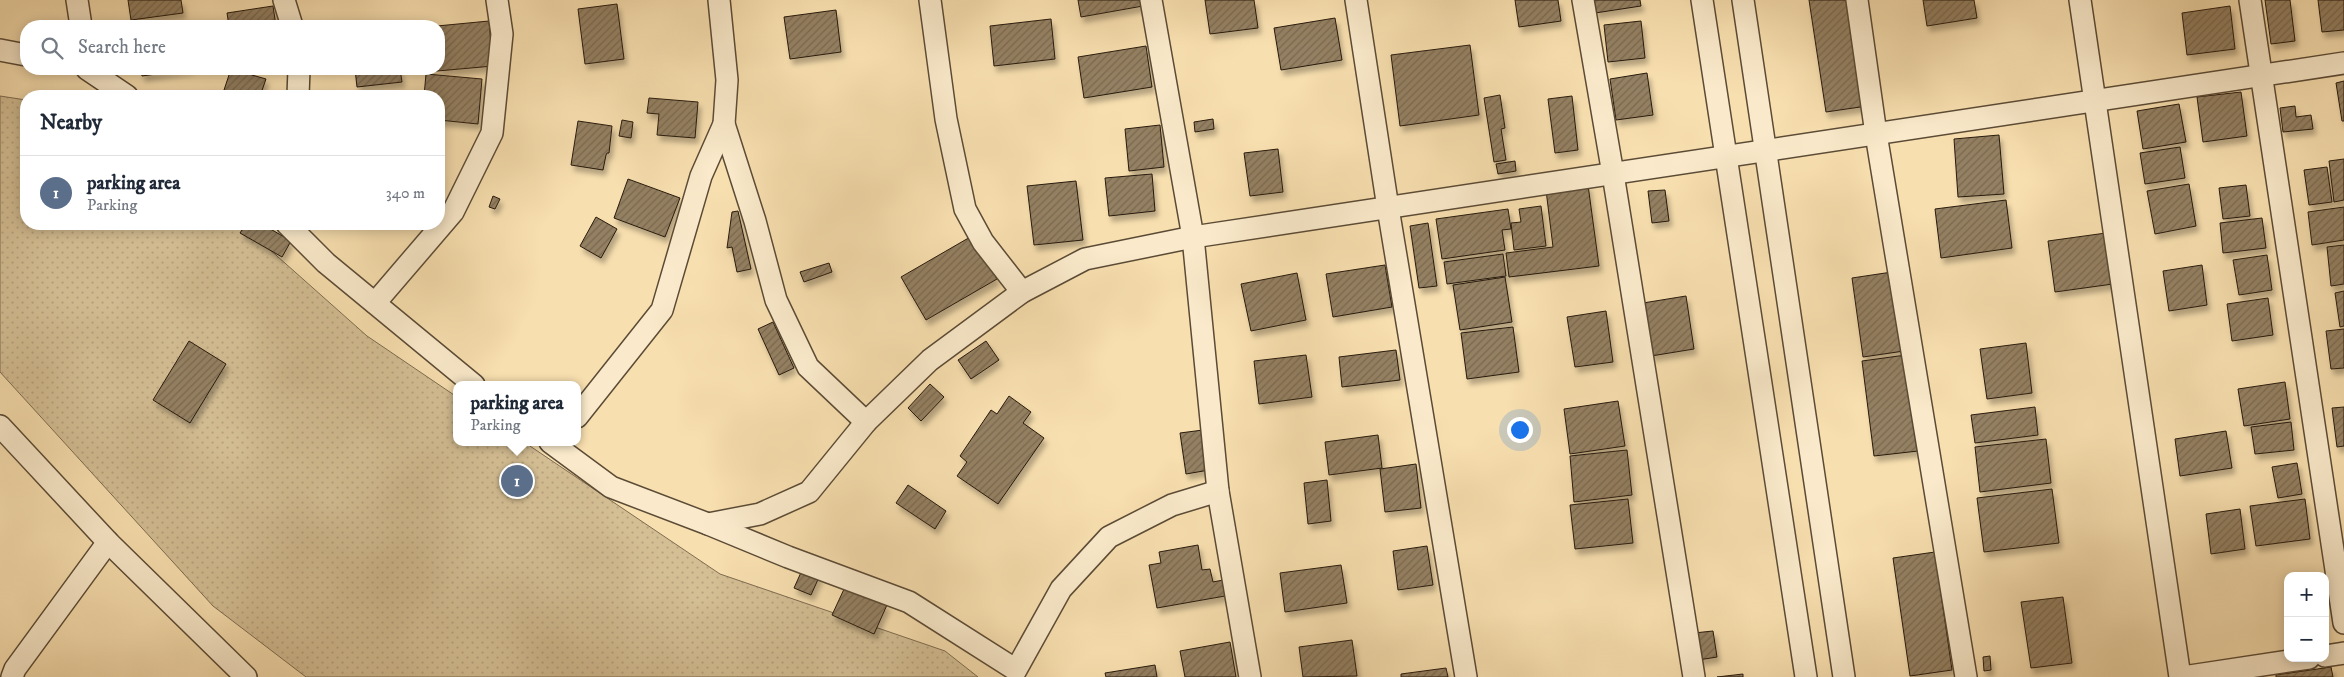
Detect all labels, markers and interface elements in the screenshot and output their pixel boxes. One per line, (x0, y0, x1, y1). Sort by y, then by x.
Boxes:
search box (20, 20, 445, 75)
icon: search (38, 34, 66, 62)
text: Search here (78, 36, 166, 59)
text: Nearby (40, 110, 102, 136)
text: parking area (87, 172, 180, 195)
text: 1 (53, 183, 59, 203)
text: 340 m (386, 183, 425, 203)
text: Parking (87, 195, 137, 215)
popup (453, 381, 581, 446)
text: parking area (470, 392, 564, 415)
text: Parking (470, 415, 521, 435)
your location (1507, 417, 1533, 443)
pin: 1 (501, 462, 533, 500)
map controls (2284, 572, 2329, 662)
button: + (2284, 572, 2329, 617)
button: − (2284, 617, 2329, 662)

